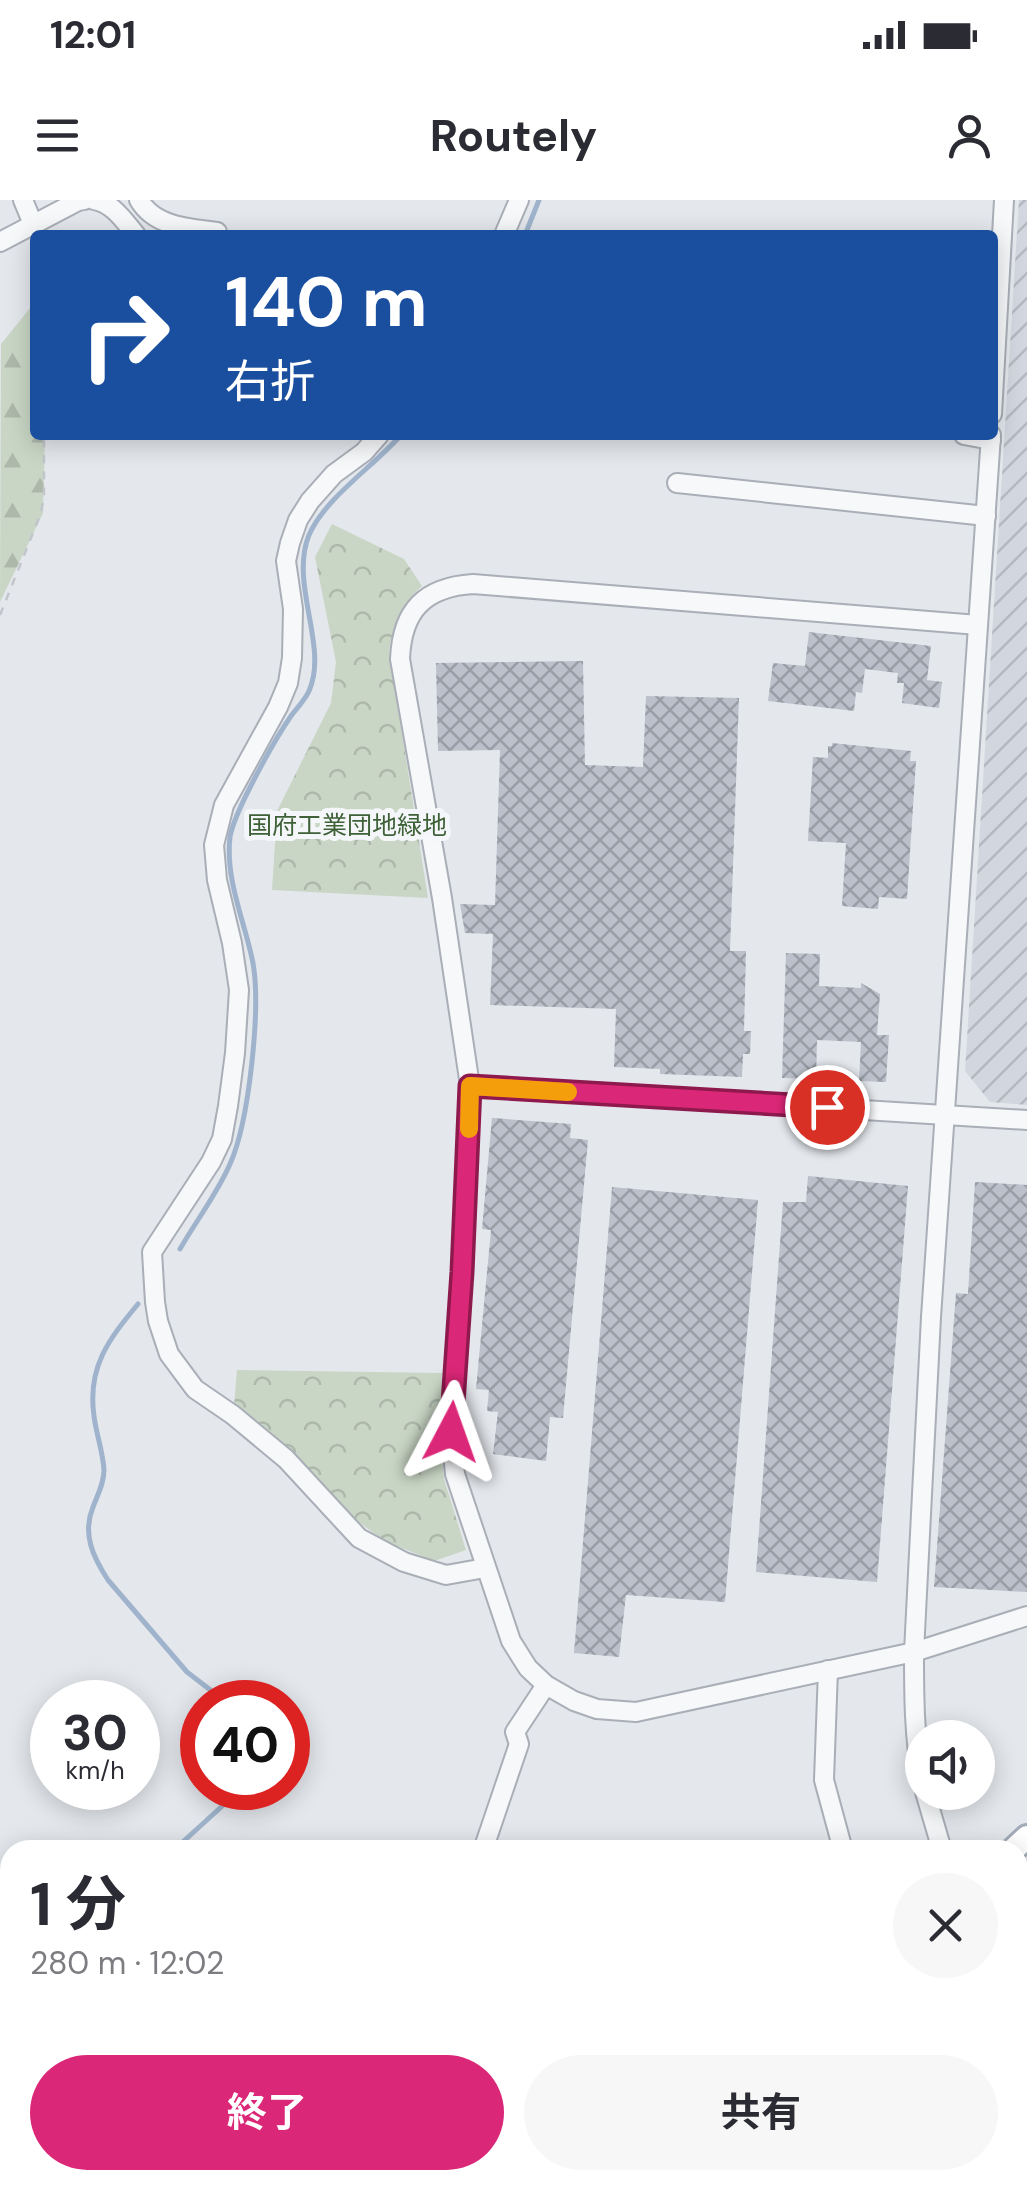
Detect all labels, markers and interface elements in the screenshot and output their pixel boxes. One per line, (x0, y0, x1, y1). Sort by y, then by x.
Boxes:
text: 12:01 (50, 10, 136, 60)
text: Routely (430, 106, 597, 165)
icon: menu (30, 108, 85, 163)
icon: person (942, 108, 997, 163)
text: 140 m (225, 257, 428, 348)
icon: right (60, 270, 190, 400)
text: 右折 (225, 352, 315, 411)
park label: 国府工業団地緑地 (247, 809, 447, 842)
pin (785, 1065, 870, 1150)
icon: arrive (800, 1080, 855, 1135)
position arrow (399, 1380, 503, 1484)
speed limit sign: 40 (180, 1680, 310, 1810)
text: 30 (62, 1700, 128, 1766)
map controls (905, 1720, 995, 1810)
button: sound (905, 1720, 995, 1810)
text: km/h (65, 1754, 125, 1787)
text: 1 分 (30, 1865, 126, 1944)
button: close (893, 1873, 998, 1978)
text: 280 m · 12:02 (30, 1942, 225, 1984)
button: 終了 (30, 2055, 504, 2170)
button: 共有 (524, 2055, 998, 2170)

